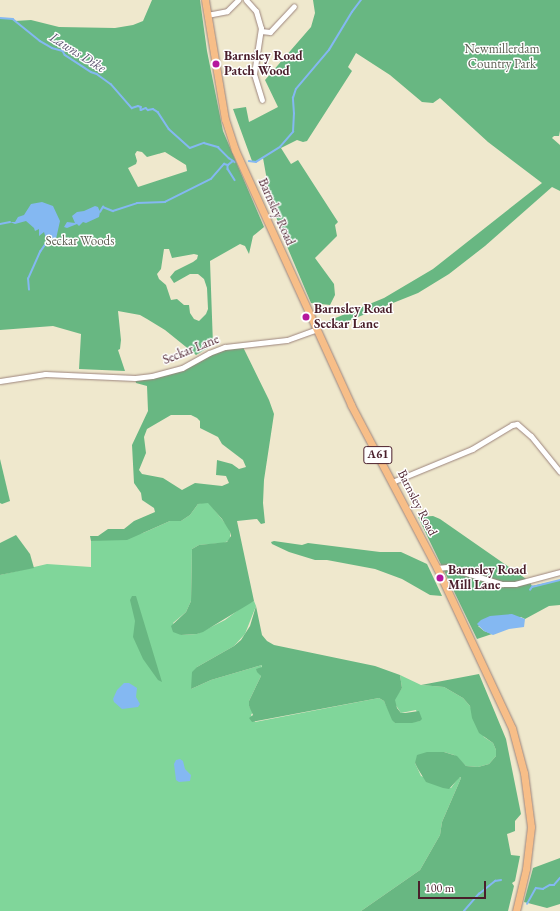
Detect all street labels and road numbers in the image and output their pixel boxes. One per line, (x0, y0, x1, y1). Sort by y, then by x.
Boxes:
street label: Barnsley Road (254, 176, 298, 248)
street label: Seckar Lane (161, 332, 221, 368)
road number: A61 (363, 445, 393, 465)
street label: Barnsley Road (394, 467, 440, 539)

